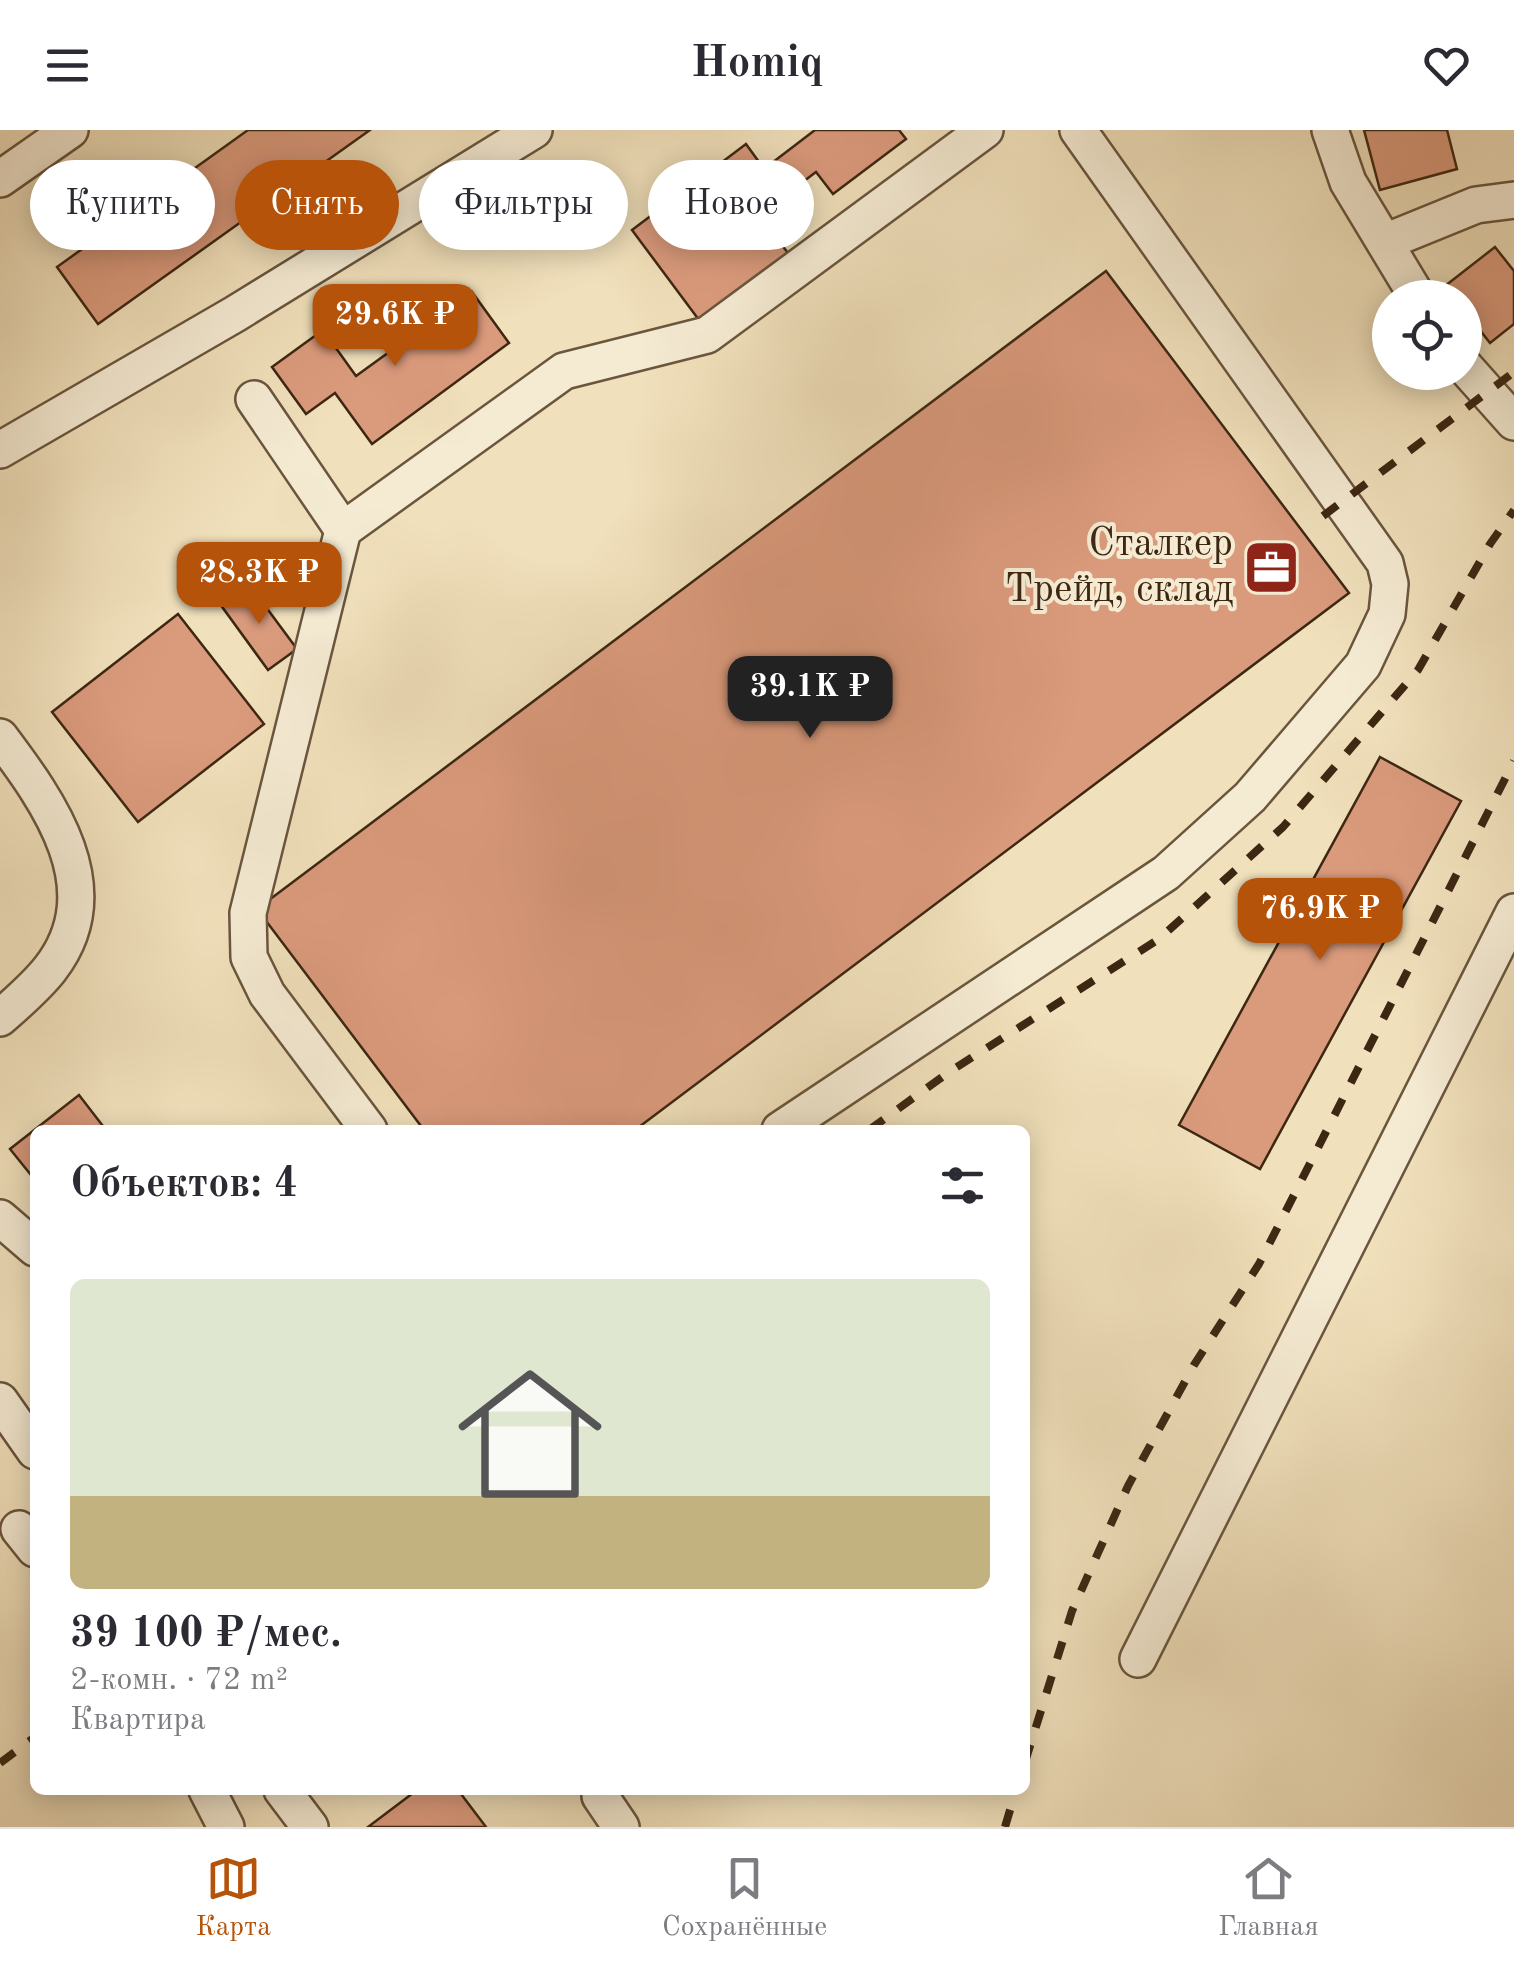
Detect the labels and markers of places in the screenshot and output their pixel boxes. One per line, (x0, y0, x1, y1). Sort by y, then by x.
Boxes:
pin: 29.6K ₽ (303, 284, 487, 369)
place label: Сталкер Трейд, склад (1005, 525, 1233, 611)
office icon: Сталкер Трейд, склад (1242, 538, 1302, 598)
pin: 28.3K ₽ (167, 542, 351, 627)
pin: 39.1K ₽ (718, 656, 902, 741)
pin: 76.9K ₽ (1228, 878, 1412, 963)

